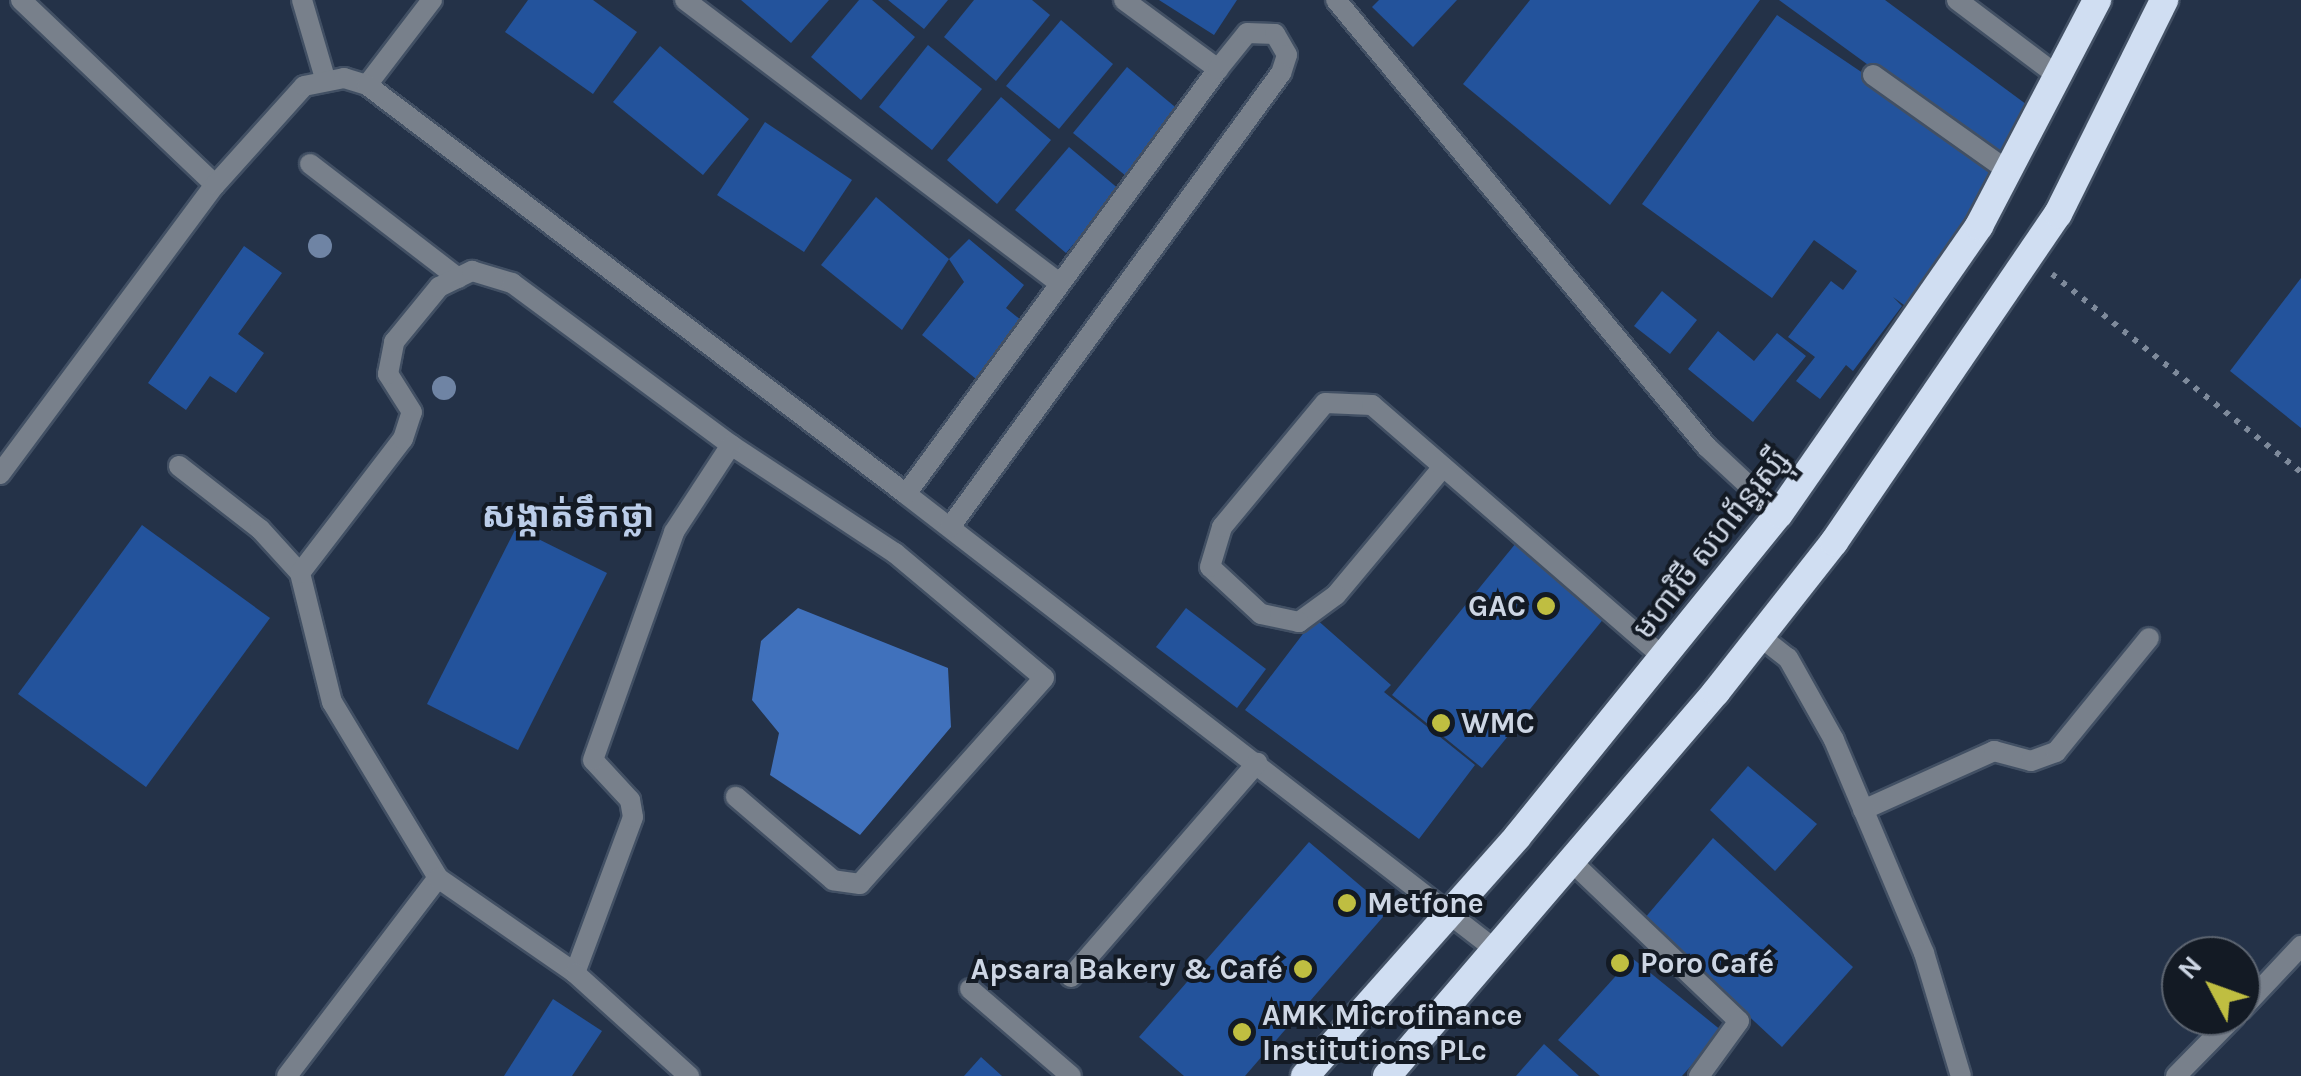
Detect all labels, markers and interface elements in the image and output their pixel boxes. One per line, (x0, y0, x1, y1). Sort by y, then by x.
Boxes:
street label: មហាវិថី សហព័ន្ធរុស្ស៊ី (1626, 442, 1796, 646)
district label: សង្កាត់ទឹកថ្លា (482, 495, 654, 537)
place label: GAC (1468, 588, 1526, 624)
marker: GAC (1535, 595, 1557, 617)
place label: WMC (1461, 705, 1535, 741)
marker: WMC (1430, 712, 1452, 734)
place label: Metfone (1367, 885, 1484, 921)
marker: Metfone (1336, 892, 1358, 914)
north arrow (2161, 936, 2261, 1036)
place label: Poro Café (1640, 945, 1774, 981)
text: N (2170, 949, 2209, 986)
place label: Apsara Bakery & Café (971, 951, 1283, 987)
marker: Poro Café (1609, 952, 1631, 974)
marker: Apsara Bakery & Café (1292, 958, 1314, 980)
place label: AMK Microfinance Institutions PLc (1262, 997, 1523, 1068)
marker: AMK Microfinance Institutions PLc (1231, 1021, 1253, 1043)

